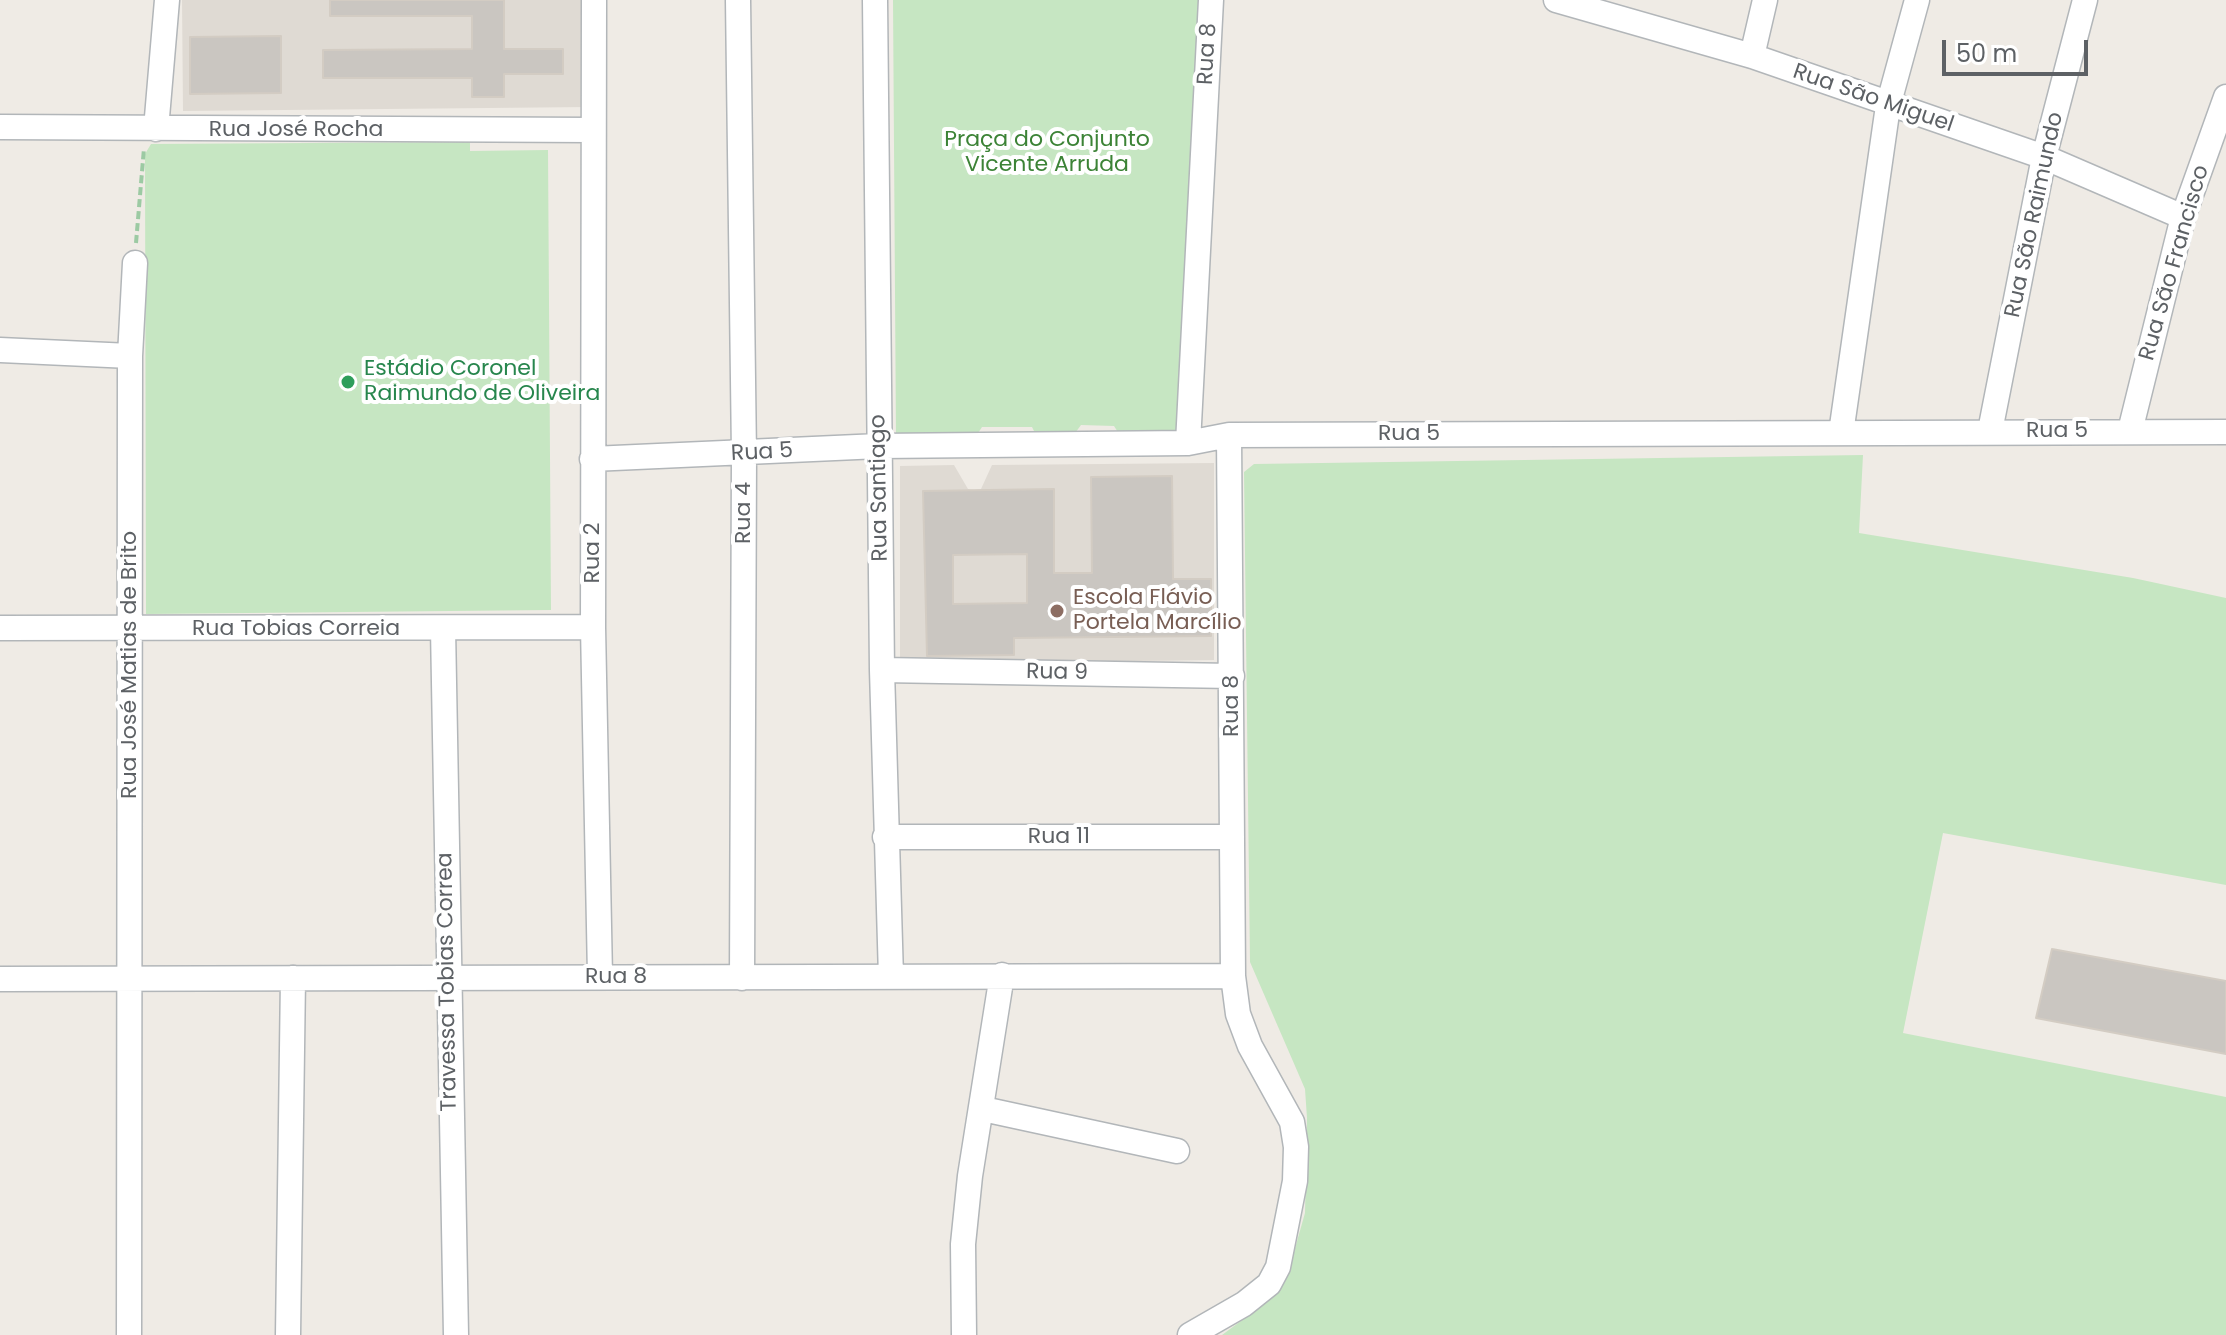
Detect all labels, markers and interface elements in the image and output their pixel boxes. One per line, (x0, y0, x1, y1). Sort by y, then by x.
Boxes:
street label: Rua 8 (1193, 22, 1223, 86)
scale bar (1946, 24, 2092, 74)
text: 50 m (1956, 37, 2017, 70)
street label: Rua São Miguel (1789, 59, 1957, 139)
street label: Rua São Raimundo (2000, 110, 2070, 320)
street label: Rua José Rocha (209, 117, 383, 143)
park label: Praça do Conjunto Vicente Arruda (944, 127, 1150, 178)
street label: Rua São Francisco (2134, 162, 2216, 364)
place label: Estádio Coronel Raimundo de Oliveira (364, 356, 600, 408)
marker: Estádio Coronel Raimundo de Oliveira (339, 373, 357, 391)
street label: Rua Santiago (866, 414, 894, 562)
street label: Rua 5 (2026, 418, 2088, 444)
street label: Rua 5 (1378, 421, 1440, 447)
street label: Rua 5 (730, 438, 794, 468)
street label: Rua 4 (731, 482, 757, 544)
street label: Rua 2 (580, 523, 606, 583)
street label: Rua José Matias de Brito (117, 531, 143, 799)
place label: Escola Flávio Portela Marcílio (1073, 585, 1242, 636)
marker: Escola Flávio Portela Marcílio (1048, 602, 1066, 620)
street label: Rua Tobias Correia (192, 616, 400, 642)
street label: Rua 9 (1026, 659, 1088, 687)
street label: Rua 8 (1219, 675, 1245, 737)
street label: Rua 11 (1028, 824, 1090, 850)
street label: Travessa Tobias Correa (433, 852, 463, 1112)
street label: Rua 8 (585, 964, 647, 990)

